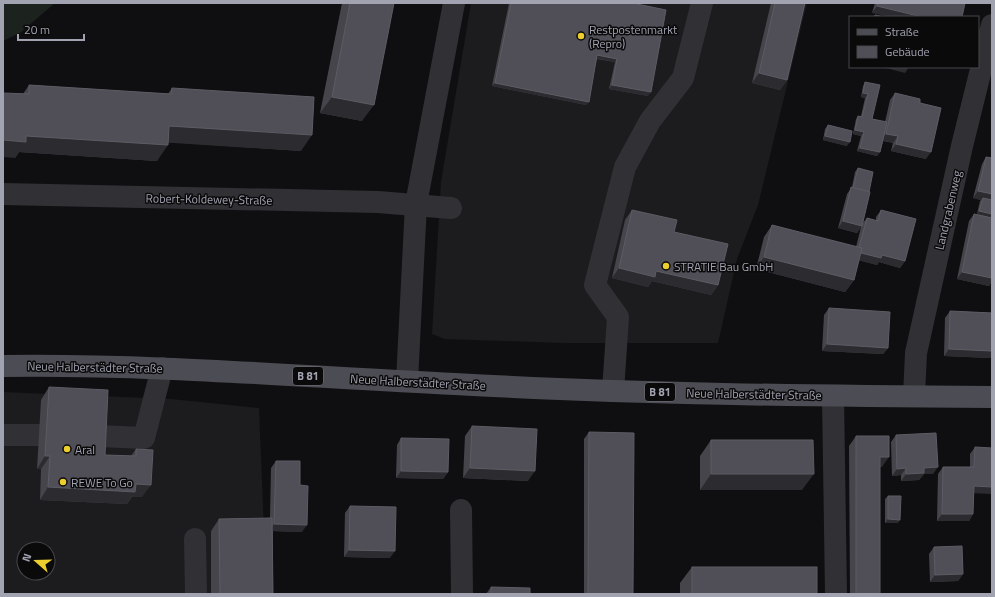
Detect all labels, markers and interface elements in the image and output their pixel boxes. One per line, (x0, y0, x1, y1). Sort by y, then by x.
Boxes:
scale bar (18, 16, 84, 42)
legend (849, 16, 979, 68)
text: 20 m (24, 20, 50, 39)
place label: Restpostenmarkt (Repro) (589, 20, 678, 53)
text: Straße (885, 22, 919, 41)
marker: Restpostenmarkt (Repro) (576, 31, 586, 41)
text: Gebäude (885, 42, 930, 61)
street label: Landgrabenweg (930, 168, 966, 252)
street label: Robert-Koldewey-Straße (145, 188, 273, 210)
place label: STRATIE Bau GmbH (674, 257, 773, 276)
marker: STRATIE Bau GmbH (661, 261, 671, 271)
street label: Neue Halberstädter Straße (27, 356, 163, 378)
road number: B 81 (293, 367, 323, 385)
street label: Neue Halberstädter Straße (350, 369, 486, 395)
road number: B 81 (645, 383, 675, 401)
street label: Neue Halberstädter Straße (686, 383, 822, 405)
place label: Aral (75, 440, 95, 459)
marker: Aral (62, 444, 72, 454)
place label: REWE To Go (71, 473, 133, 492)
marker: REWE To Go (58, 477, 68, 487)
north arrow (16, 541, 56, 581)
text: N (18, 551, 35, 564)

